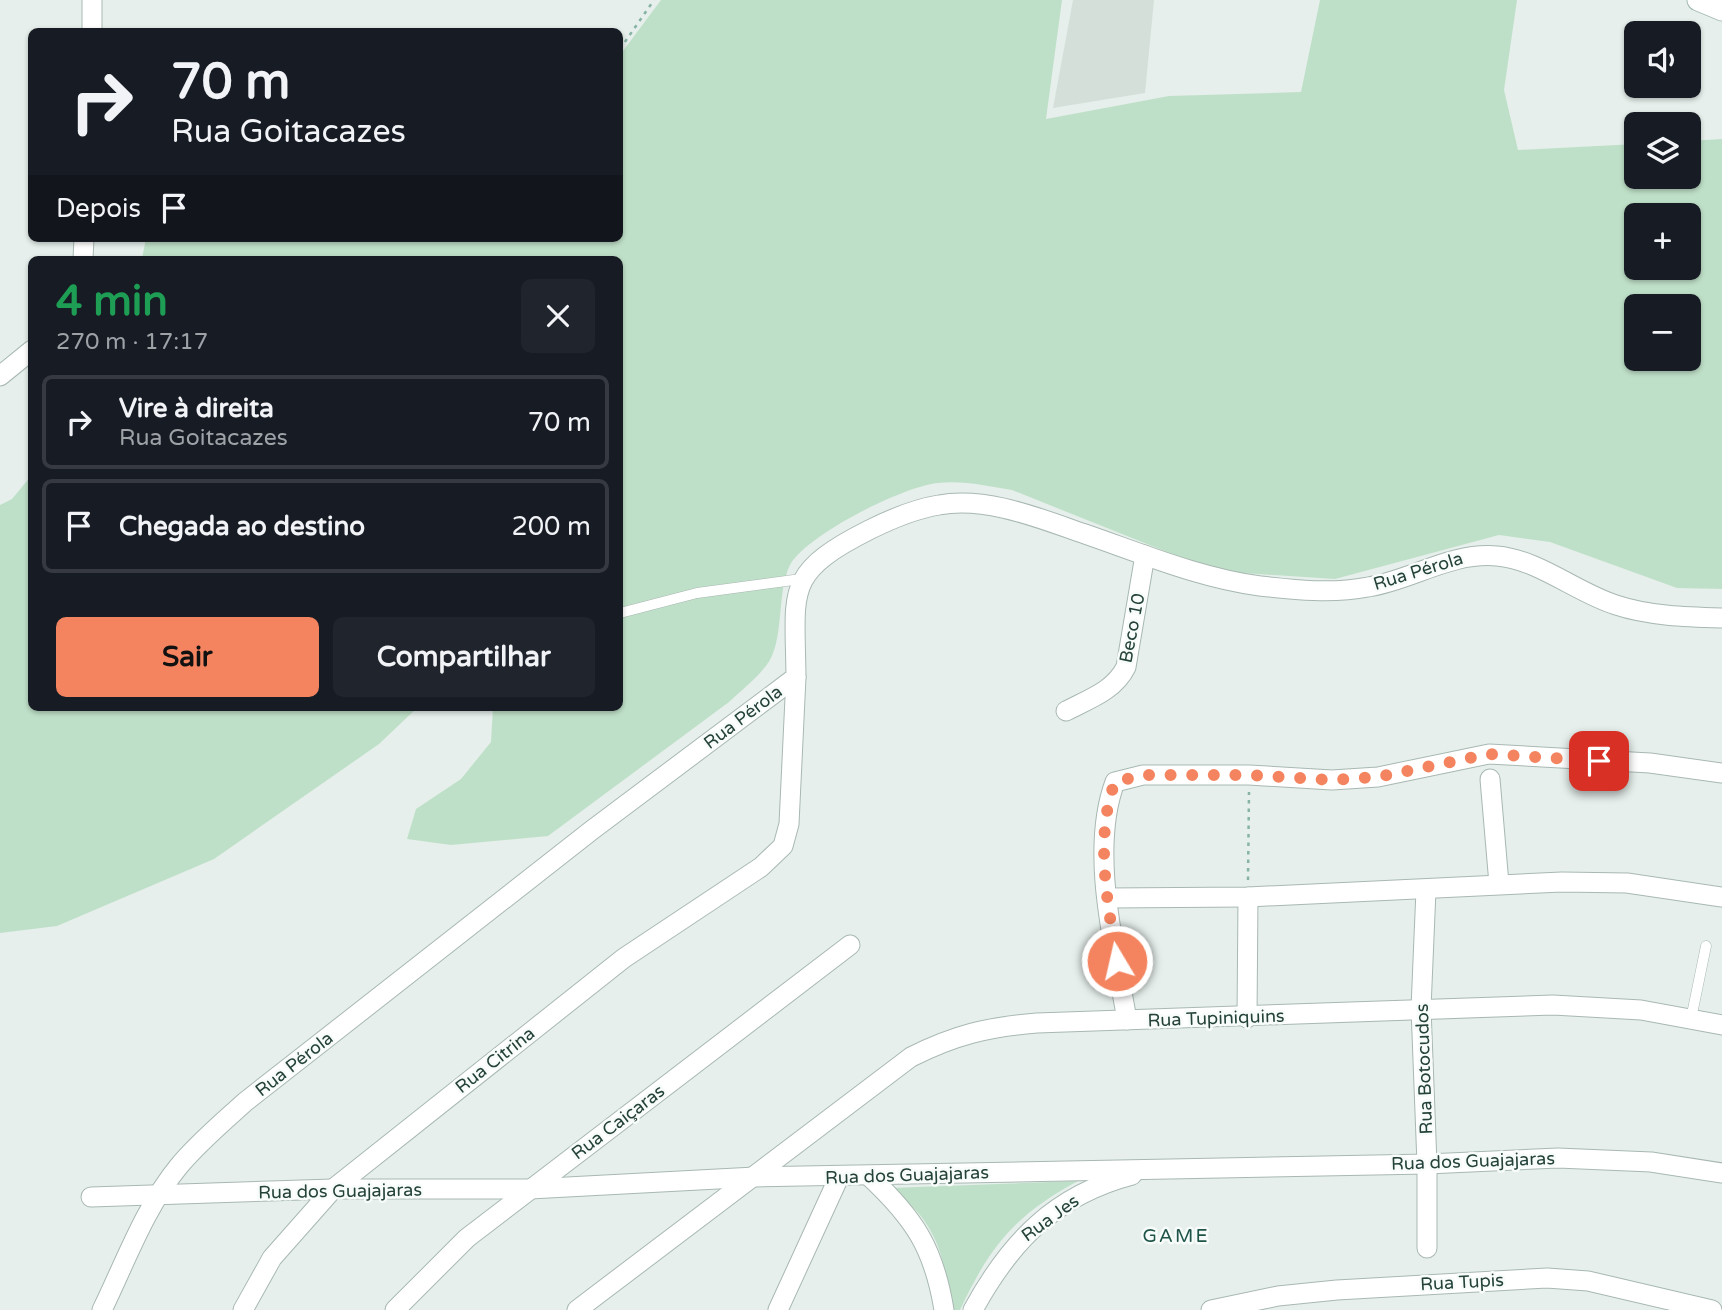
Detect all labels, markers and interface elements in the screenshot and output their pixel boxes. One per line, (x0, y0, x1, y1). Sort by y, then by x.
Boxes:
map controls (1624, 21, 1701, 371)
button: sound (1624, 21, 1701, 98)
text: 70 m (171, 53, 290, 112)
icon: right (56, 56, 147, 147)
button: layers (1624, 112, 1701, 189)
text: Rua Goitacazes (171, 113, 406, 151)
icon: arrive (155, 189, 193, 227)
text: Depois (56, 193, 141, 224)
button: + (1624, 203, 1701, 280)
text: 4 min (56, 276, 168, 327)
button: close (521, 279, 595, 353)
button: − (1624, 294, 1701, 371)
text: 270 m · 17:17 (56, 328, 208, 356)
text: Vire à direita (119, 393, 274, 424)
icon: right (60, 403, 98, 441)
text: 70 m (528, 407, 591, 438)
text: Rua Goitacazes (119, 424, 288, 452)
icon: arrive (60, 507, 98, 545)
text: Chegada ao destino (119, 511, 365, 542)
text: 200 m (511, 511, 591, 542)
street label: Rua Pérola (1370, 547, 1466, 595)
street label: Beco 10 (1114, 591, 1150, 665)
button: Sair (56, 617, 319, 697)
button: Compartilhar (333, 617, 595, 697)
street label: Rua Pérola (699, 680, 787, 754)
pin (1569, 731, 1629, 791)
icon: arrive (1580, 742, 1618, 780)
position arrow (1080, 924, 1154, 998)
street label: Rua Botocudos (1411, 1003, 1437, 1135)
street label: Rua Tupiniquins (1147, 1005, 1285, 1031)
street label: Rua Citrina (451, 1022, 539, 1098)
street label: Rua Pérola (251, 1027, 337, 1101)
street label: Rua Caiçaras (567, 1080, 669, 1164)
street label: Rua dos Guajajaras (1391, 1147, 1555, 1175)
street label: Rua dos Guajajaras (825, 1161, 989, 1189)
street label: Rua dos Guajajaras (258, 1179, 422, 1203)
street label: Rua Jes (1017, 1190, 1083, 1246)
district label: GAME (1142, 1225, 1210, 1247)
street label: Rua Tupis (1420, 1269, 1504, 1295)

